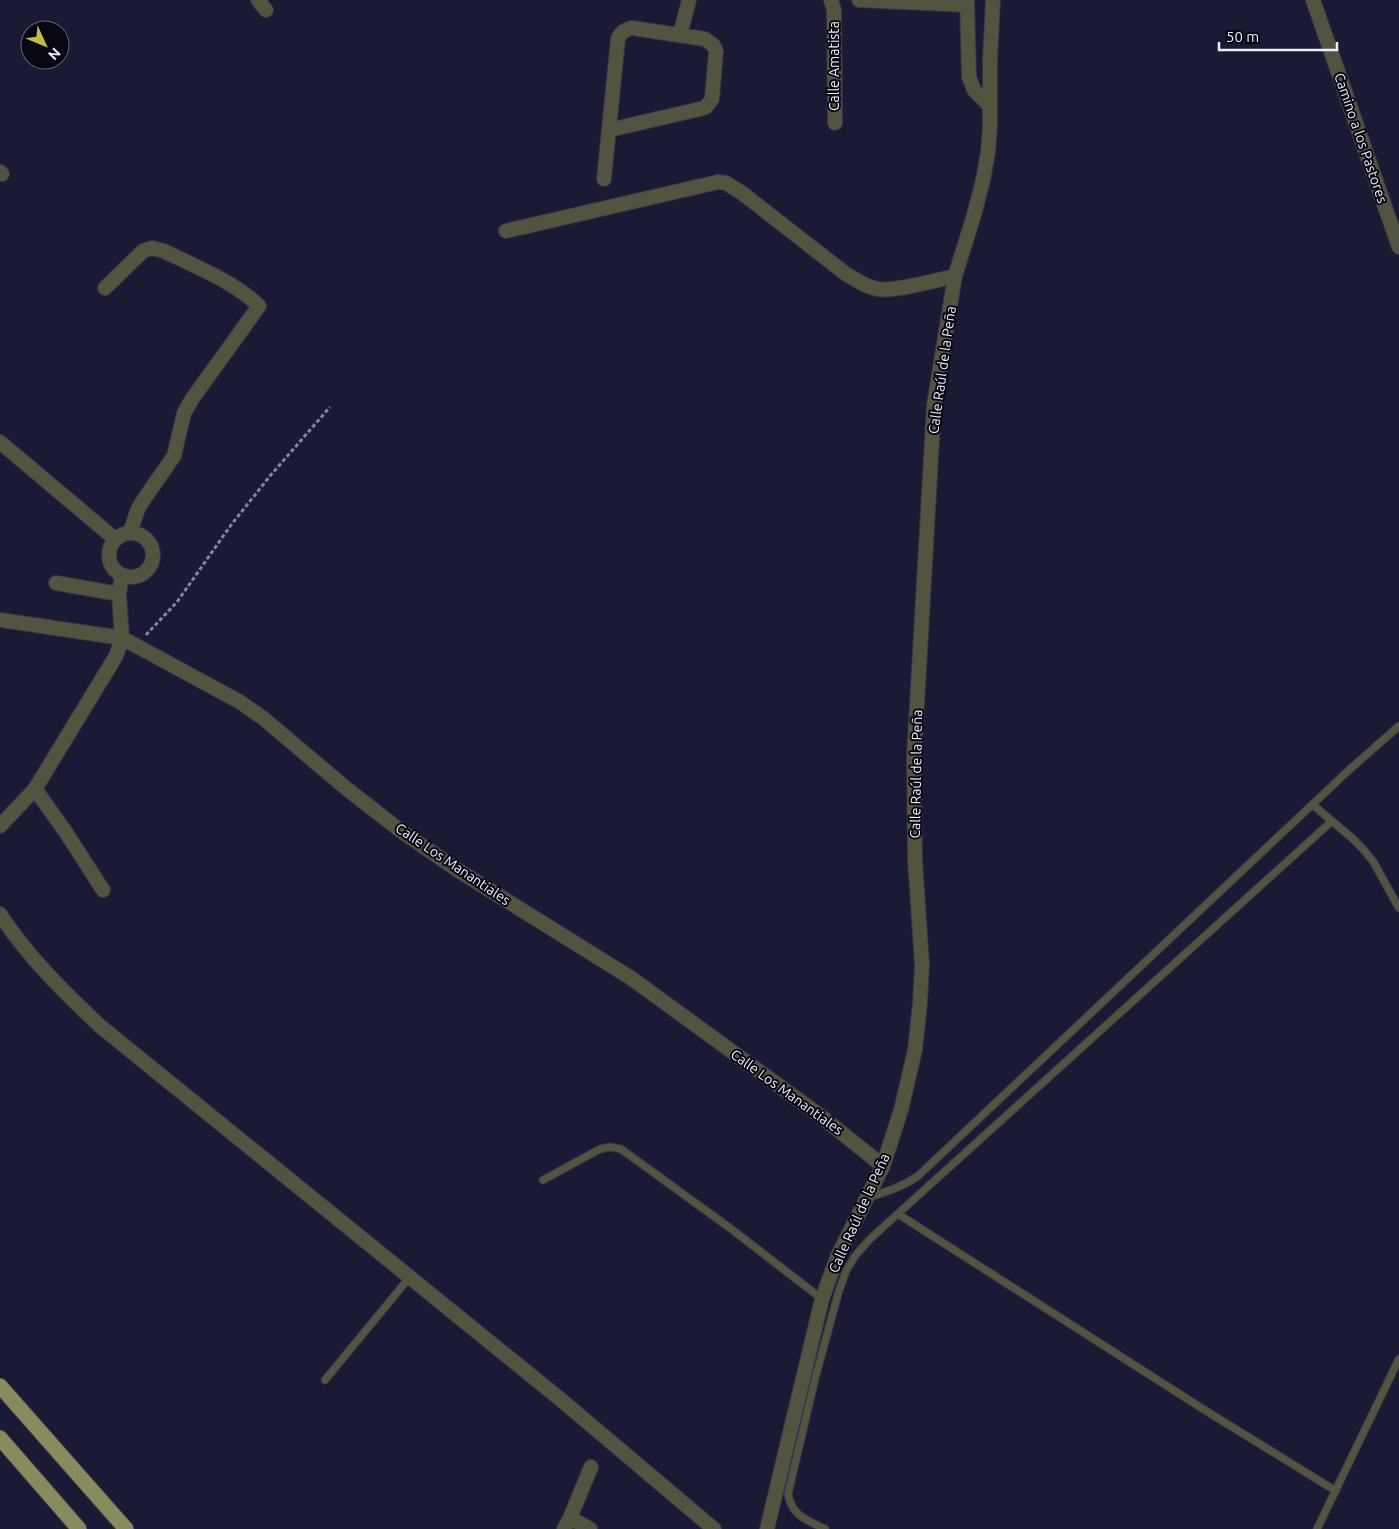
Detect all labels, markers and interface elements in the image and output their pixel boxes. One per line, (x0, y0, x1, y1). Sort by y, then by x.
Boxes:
north arrow (20, 20, 70, 70)
scale bar (1219, 20, 1336, 52)
street label: Calle Amatista (826, 21, 842, 111)
text: 50 m (1226, 28, 1259, 45)
text: N (45, 45, 64, 63)
street label: Camino a los Pastores (1331, 71, 1391, 205)
street label: Calle Raúl de la Peña (925, 305, 959, 435)
street label: Calle Raúl de la Peña (907, 709, 925, 839)
street label: Calle Los Manantiales (393, 820, 513, 908)
street label: Calle Los Manantiales (728, 1046, 846, 1138)
street label: Calle Raúl de la Peña (825, 1151, 893, 1275)

